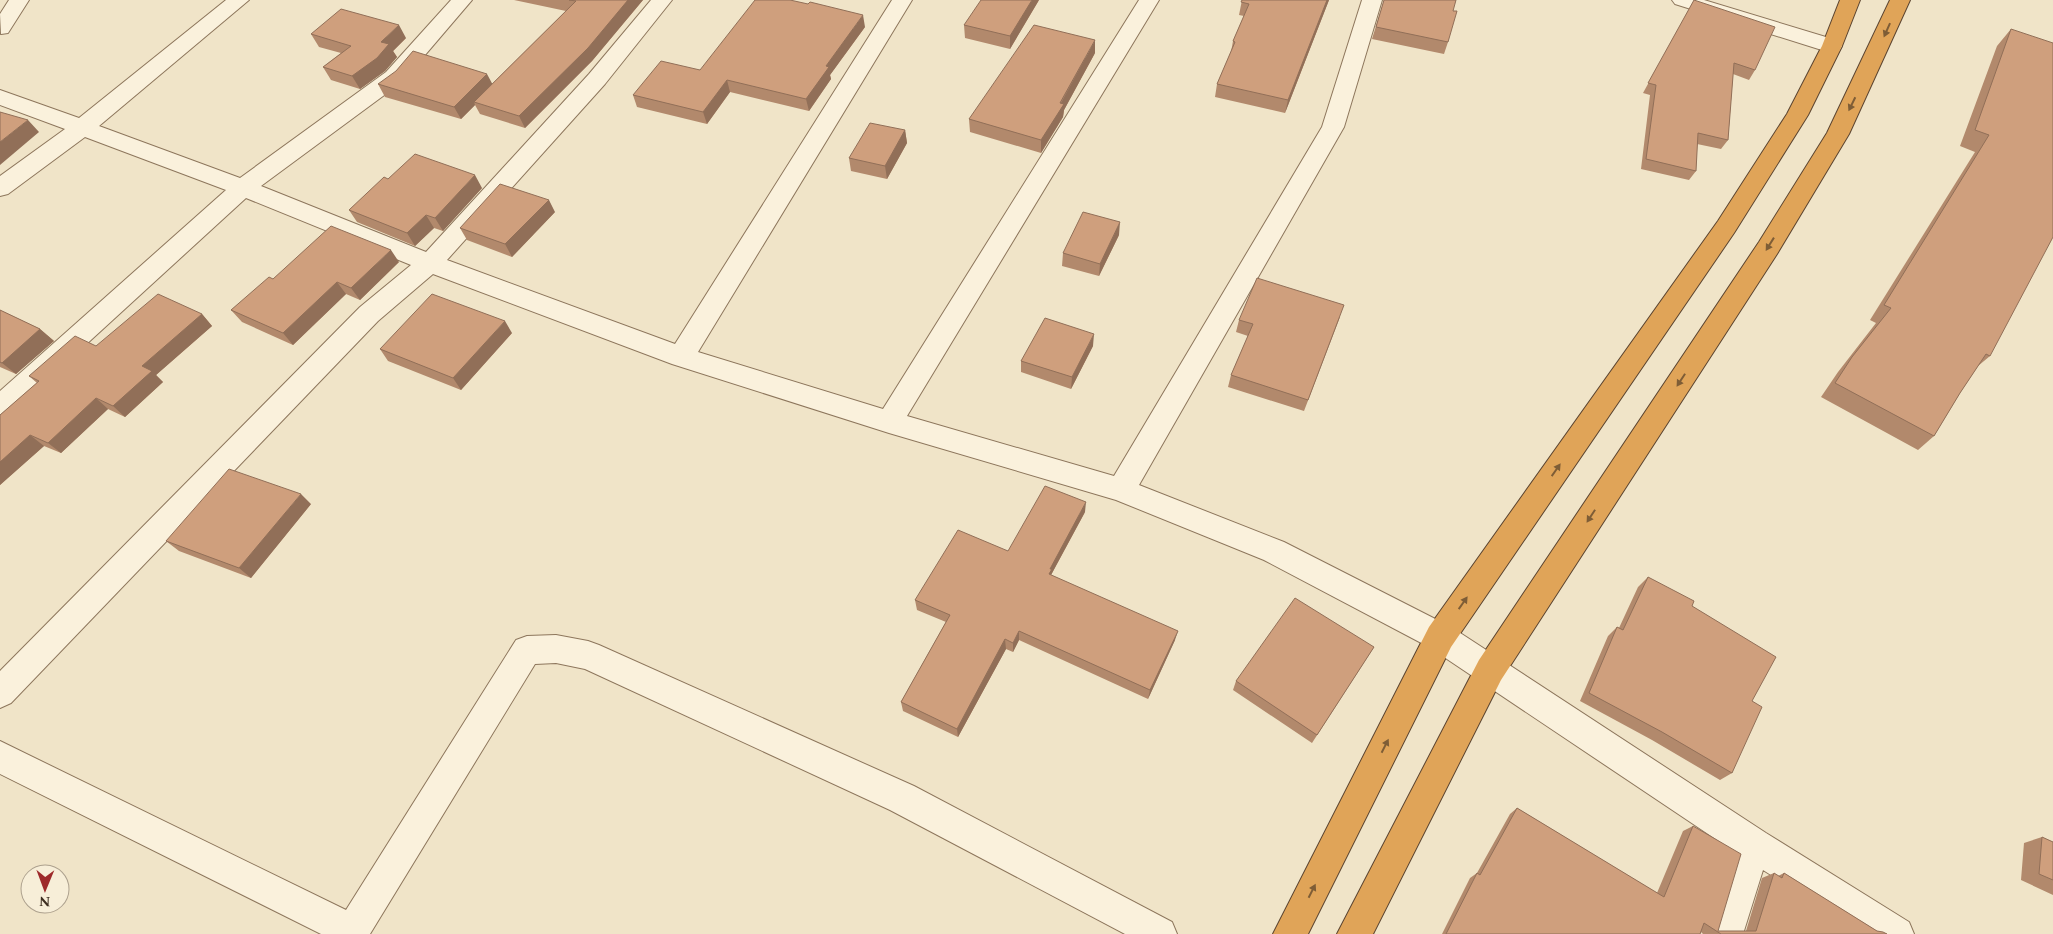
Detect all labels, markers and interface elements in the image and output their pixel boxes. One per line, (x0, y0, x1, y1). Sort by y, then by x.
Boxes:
one-way arrow (1882, 23, 1890, 37)
one-way arrow (1848, 97, 1856, 112)
one-way arrow (1765, 238, 1774, 251)
one-way arrow (1676, 374, 1685, 387)
one-way arrow (1551, 463, 1561, 477)
one-way arrow (1586, 509, 1596, 523)
one-way arrow (1458, 597, 1468, 610)
one-way arrow (1381, 738, 1389, 753)
north arrow (20, 864, 70, 914)
one-way arrow (1308, 883, 1316, 898)
text: N (39, 891, 51, 912)

